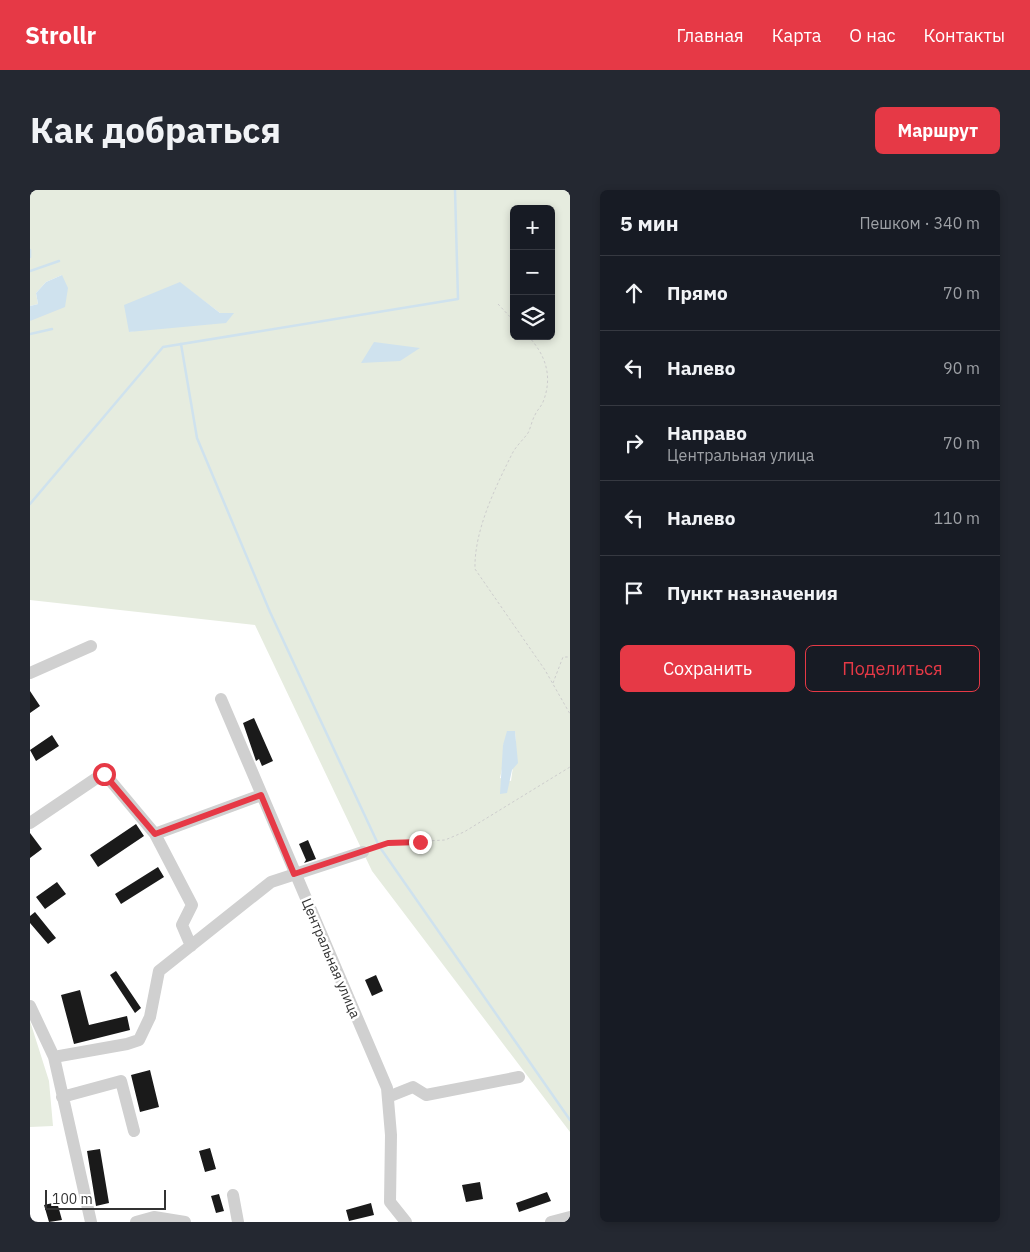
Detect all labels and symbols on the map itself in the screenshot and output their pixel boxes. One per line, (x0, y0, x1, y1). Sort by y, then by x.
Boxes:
route start (93, 763, 116, 786)
route end (409, 831, 432, 854)
street label: Центральная улица (298, 895, 365, 1021)
scale bar (45, 1187, 166, 1210)

